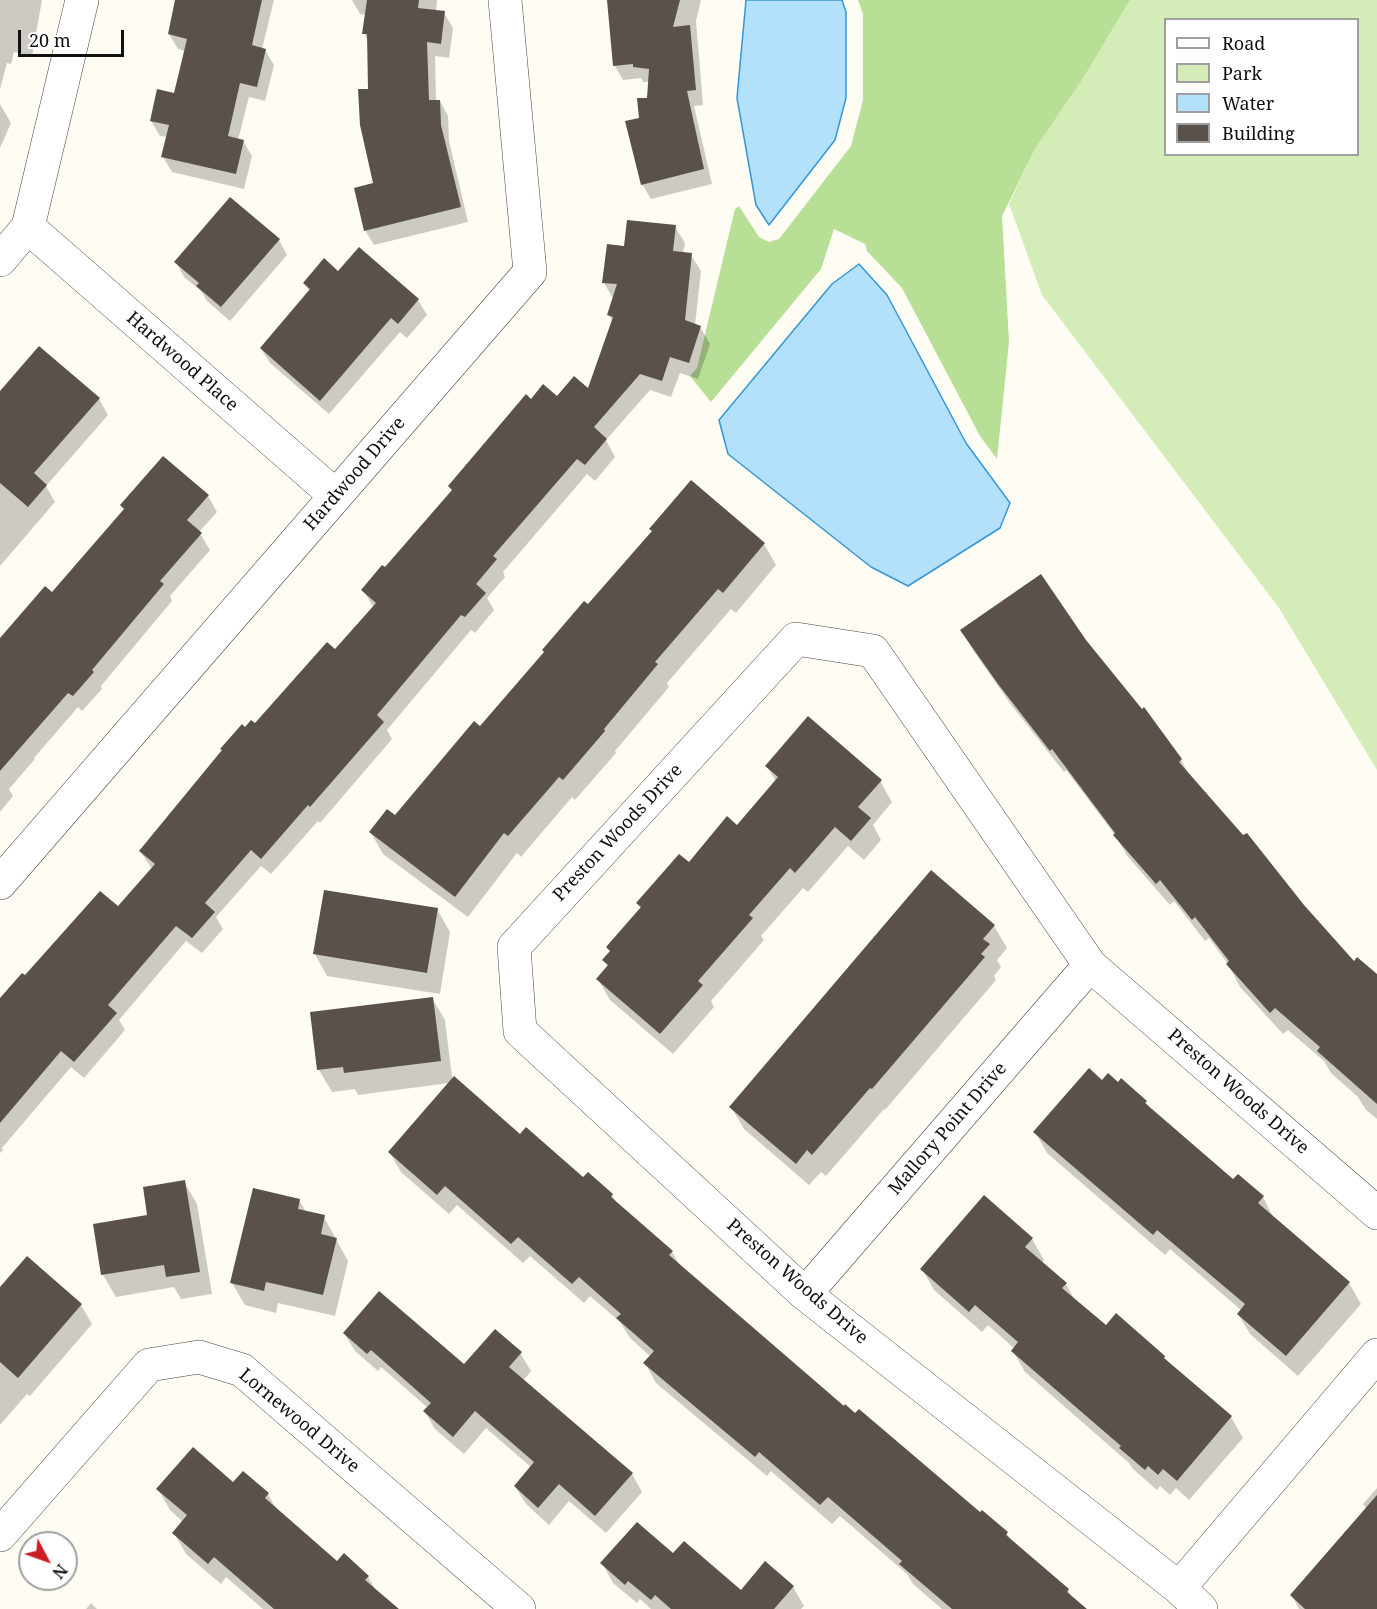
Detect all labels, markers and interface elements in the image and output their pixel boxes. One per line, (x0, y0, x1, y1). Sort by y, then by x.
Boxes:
scale bar (21, 18, 128, 56)
legend (1164, 18, 1359, 156)
text: 20 m (29, 28, 71, 52)
text: Road (1222, 31, 1265, 55)
text: Park (1222, 61, 1262, 85)
text: Water (1222, 91, 1274, 115)
text: Building (1222, 121, 1295, 145)
street label: Hardwood Place (122, 308, 242, 416)
street label: Hardwood Drive (300, 413, 410, 535)
street label: Preston Woods Drive (549, 760, 687, 906)
street label: Preston Woods Drive (1163, 1025, 1313, 1159)
street label: Mallory Point Drive (884, 1058, 1012, 1200)
street label: Preston Woods Drive (722, 1215, 872, 1349)
street label: Lornewood Drive (234, 1364, 364, 1478)
north arrow (18, 1531, 78, 1591)
text: N (48, 1560, 73, 1583)

